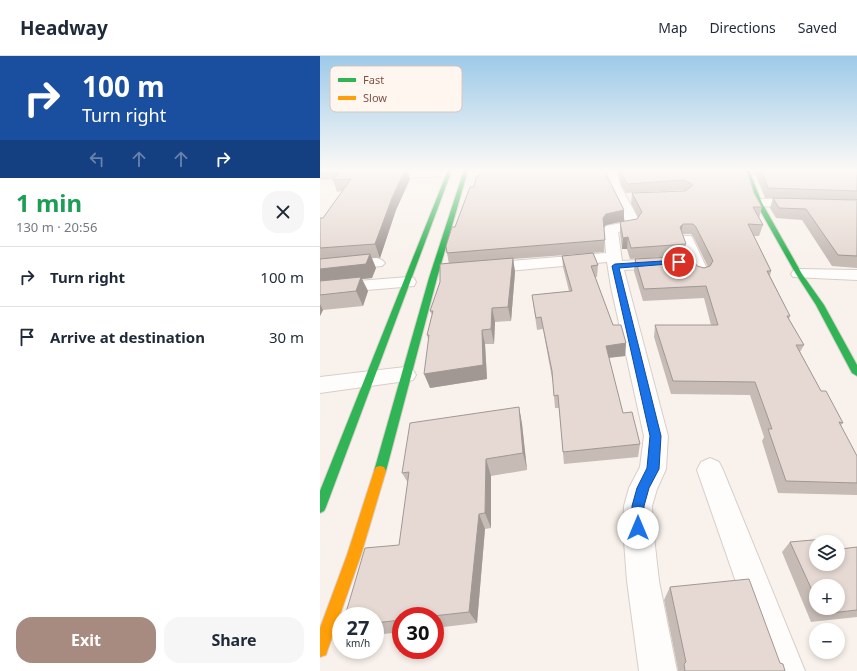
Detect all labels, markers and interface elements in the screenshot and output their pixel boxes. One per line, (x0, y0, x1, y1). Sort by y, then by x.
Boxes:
text: Headway (20, 15, 108, 41)
text: Map (658, 18, 687, 37)
text: Directions (709, 18, 776, 37)
text: Saved (798, 18, 837, 37)
legend (330, 66, 462, 112)
text: 100 m (82, 67, 165, 105)
icon: right (16, 72, 68, 124)
text: Fast (363, 72, 384, 87)
text: Slow (363, 90, 387, 105)
text: Turn right (82, 103, 166, 127)
icon: left (86, 148, 108, 170)
icon: ahead (128, 148, 150, 170)
icon: ahead (170, 148, 192, 170)
icon: right (212, 148, 234, 170)
text: 1 min (16, 186, 82, 219)
button: close (262, 191, 304, 233)
text: 130 m · 20:56 (16, 218, 97, 236)
pin (662, 245, 696, 279)
icon: arrive (668, 251, 690, 273)
icon: right (16, 266, 38, 288)
text: Turn right (50, 267, 125, 287)
text: 100 m (260, 267, 304, 287)
icon: arrive (16, 326, 38, 348)
text: Arrive at destination (50, 327, 205, 347)
text: 30 m (269, 327, 304, 347)
position arrow (617, 507, 659, 549)
map controls (809, 535, 845, 659)
button: layers (809, 535, 845, 571)
button: + (809, 579, 845, 615)
speed limit sign: 30 (392, 607, 444, 659)
text: 27 (347, 614, 369, 641)
button: Exit (16, 617, 156, 663)
button: Share (164, 617, 304, 663)
button: − (809, 623, 845, 659)
text: km/h (346, 636, 370, 650)

